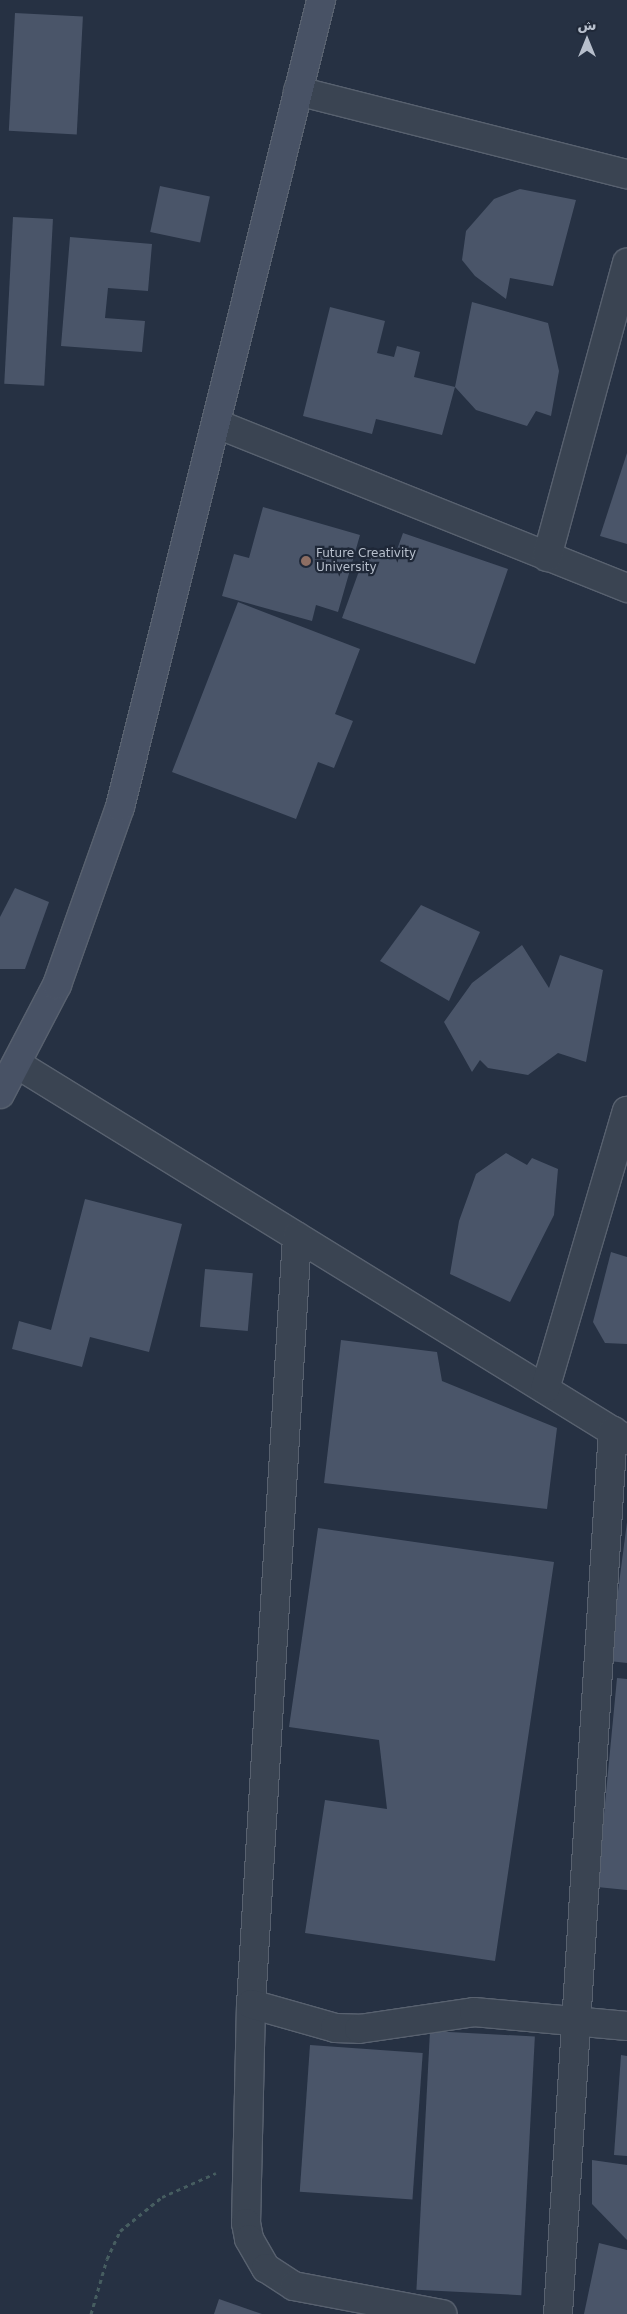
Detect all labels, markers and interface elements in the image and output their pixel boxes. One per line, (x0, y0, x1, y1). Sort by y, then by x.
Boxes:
north arrow (562, 15, 612, 65)
text: ش (577, 17, 597, 33)
place label: Future Creativity University (316, 547, 416, 575)
marker: Future Creativity University (300, 555, 312, 567)

